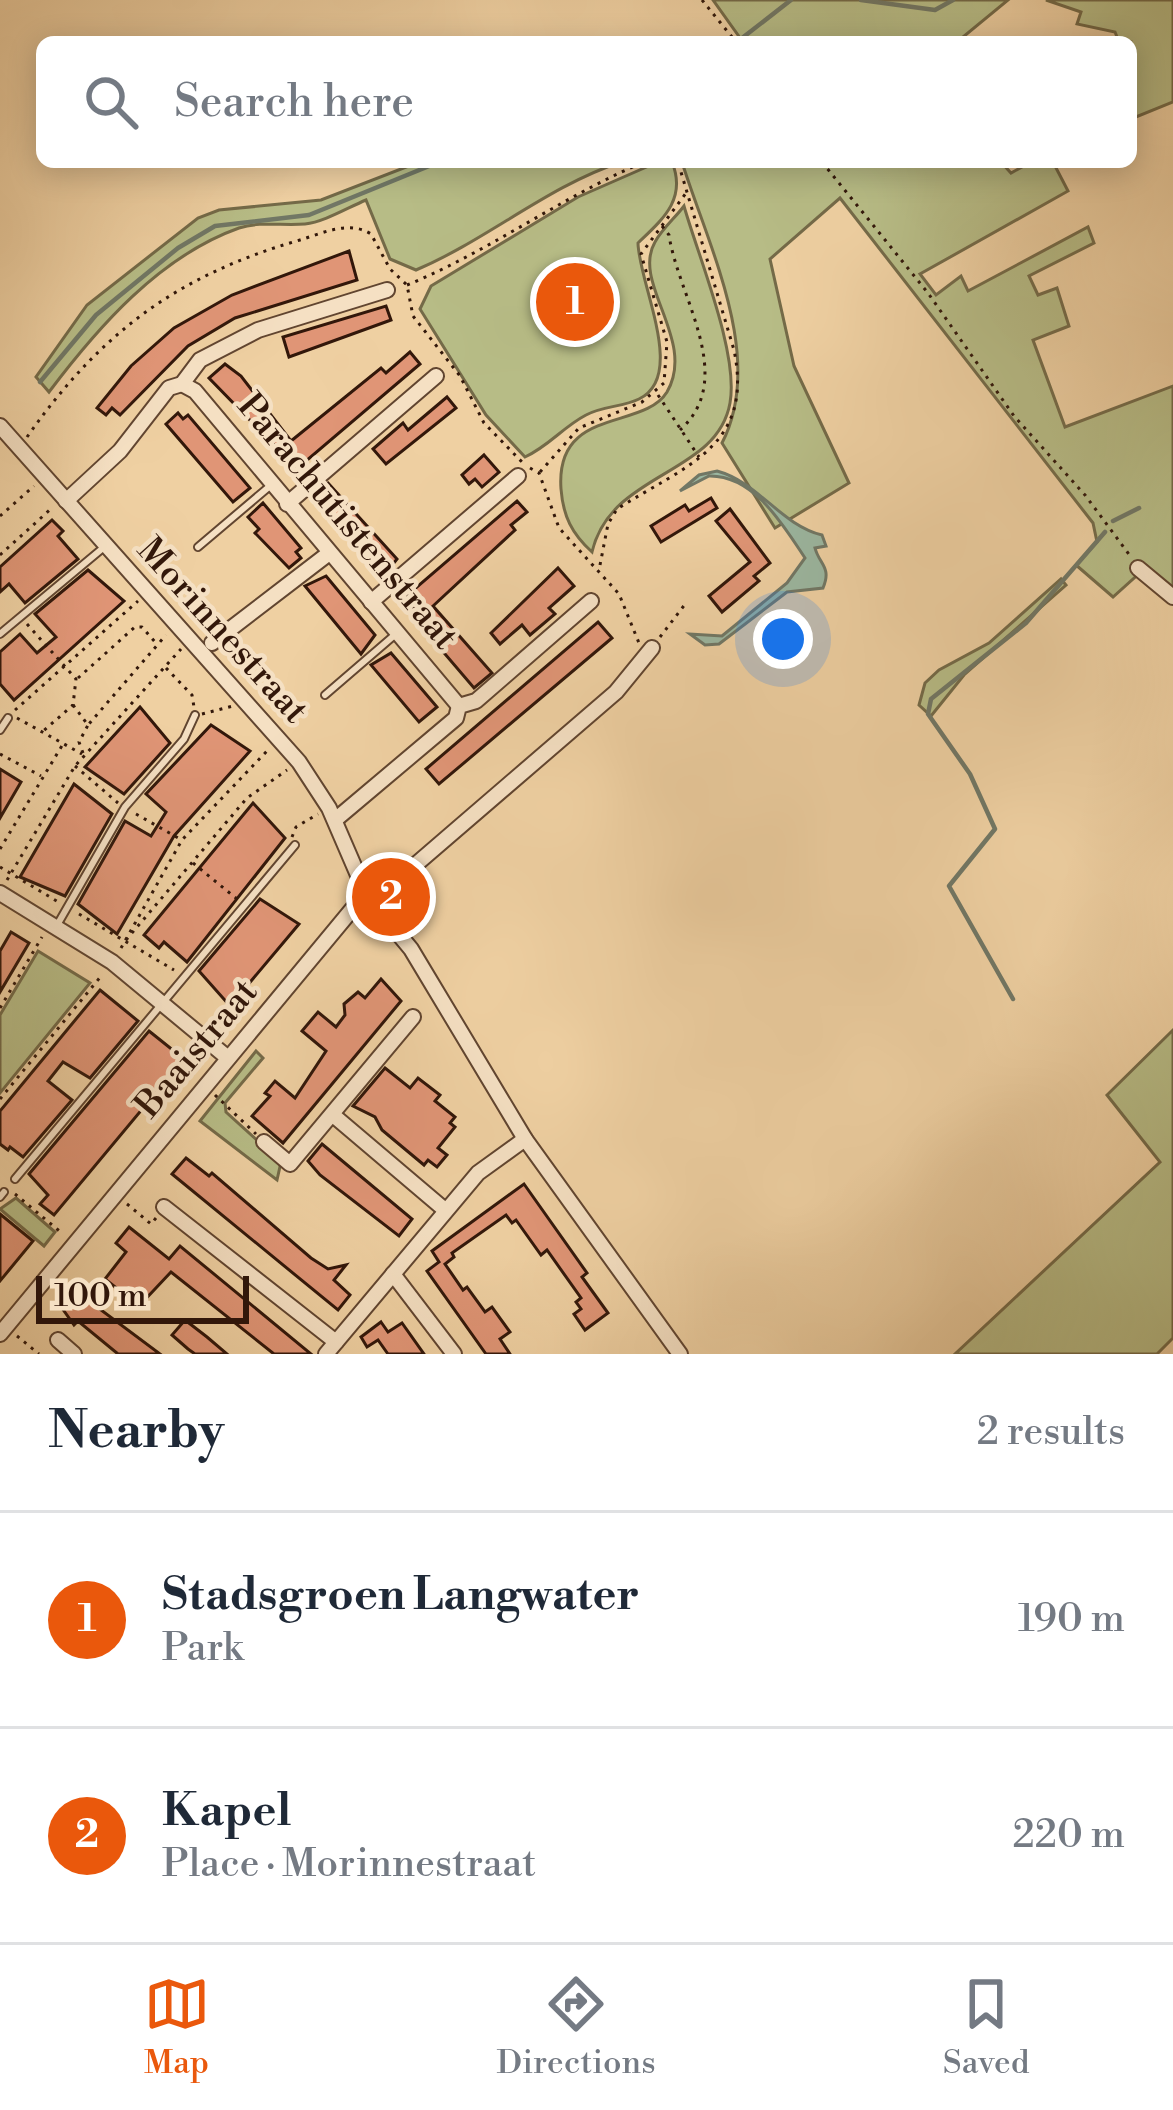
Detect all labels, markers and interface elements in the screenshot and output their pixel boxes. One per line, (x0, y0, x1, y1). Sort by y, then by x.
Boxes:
search box (36, 36, 1137, 168)
icon: search (78, 69, 144, 135)
text: Search here (174, 74, 414, 131)
pin: 1 (536, 257, 614, 347)
street label: Parachutistenstraat (227, 385, 467, 659)
street label: Morinnestraat (127, 529, 317, 733)
your location (753, 609, 813, 669)
pin: 2 (352, 852, 430, 942)
street label: Baaistraat (125, 970, 268, 1128)
scale bar (36, 1270, 249, 1323)
text: 100 m (54, 1276, 147, 1317)
text: Nearby (48, 1400, 224, 1464)
text: 2 results (977, 1408, 1125, 1457)
text: Stadsgroen Langwater (162, 1567, 639, 1624)
text: 1 (78, 1595, 96, 1644)
text: 190 m (1018, 1595, 1125, 1644)
text: Park (162, 1624, 243, 1673)
text: Kapel (162, 1783, 291, 1840)
text: 2 (75, 1811, 99, 1860)
text: 220 m (1012, 1811, 1125, 1860)
text: Place · Morinnestraat (162, 1840, 536, 1889)
tab: Map (144, 1971, 210, 2084)
tab: Directions (497, 1971, 656, 2084)
tab: Saved (943, 1971, 1029, 2084)

